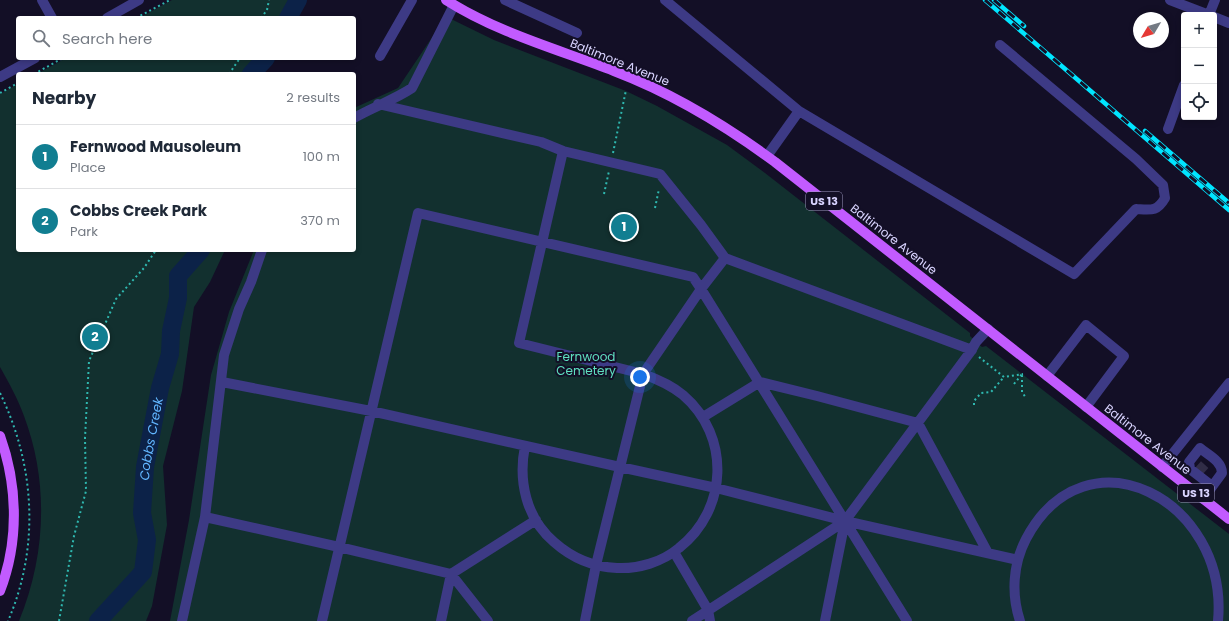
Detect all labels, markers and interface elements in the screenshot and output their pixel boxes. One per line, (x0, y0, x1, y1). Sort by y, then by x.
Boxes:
north arrow (1133, 12, 1169, 48)
map controls (1181, 12, 1217, 120)
button: + (1181, 12, 1217, 48)
search box (16, 16, 356, 60)
icon: search (30, 27, 52, 49)
text: Search here (62, 28, 152, 49)
street label: Baltimore Avenue (568, 34, 672, 90)
button: − (1181, 48, 1217, 84)
button: locate (1181, 84, 1217, 120)
text: Nearby (32, 86, 96, 110)
text: 2 results (286, 88, 340, 107)
text: Fernwood Mausoleum (70, 136, 241, 157)
text: 1 (43, 147, 47, 166)
text: 100 m (303, 147, 340, 166)
text: Place (70, 158, 105, 177)
road number: US 13 (806, 192, 842, 210)
text: Cobbs Creek Park (70, 200, 207, 221)
street label: Baltimore Avenue (847, 200, 941, 278)
text: 2 (41, 211, 49, 230)
text: 370 m (300, 211, 340, 230)
pin: 1 (611, 212, 637, 242)
text: Park (70, 222, 98, 241)
pin: 2 (82, 322, 108, 352)
park label: Fernwood Cemetery (556, 348, 616, 379)
your location (630, 367, 650, 387)
water label: Cobbs Creek (135, 394, 168, 481)
street label: Baltimore Avenue (1101, 400, 1195, 478)
road number: US 13 (1178, 484, 1214, 502)

